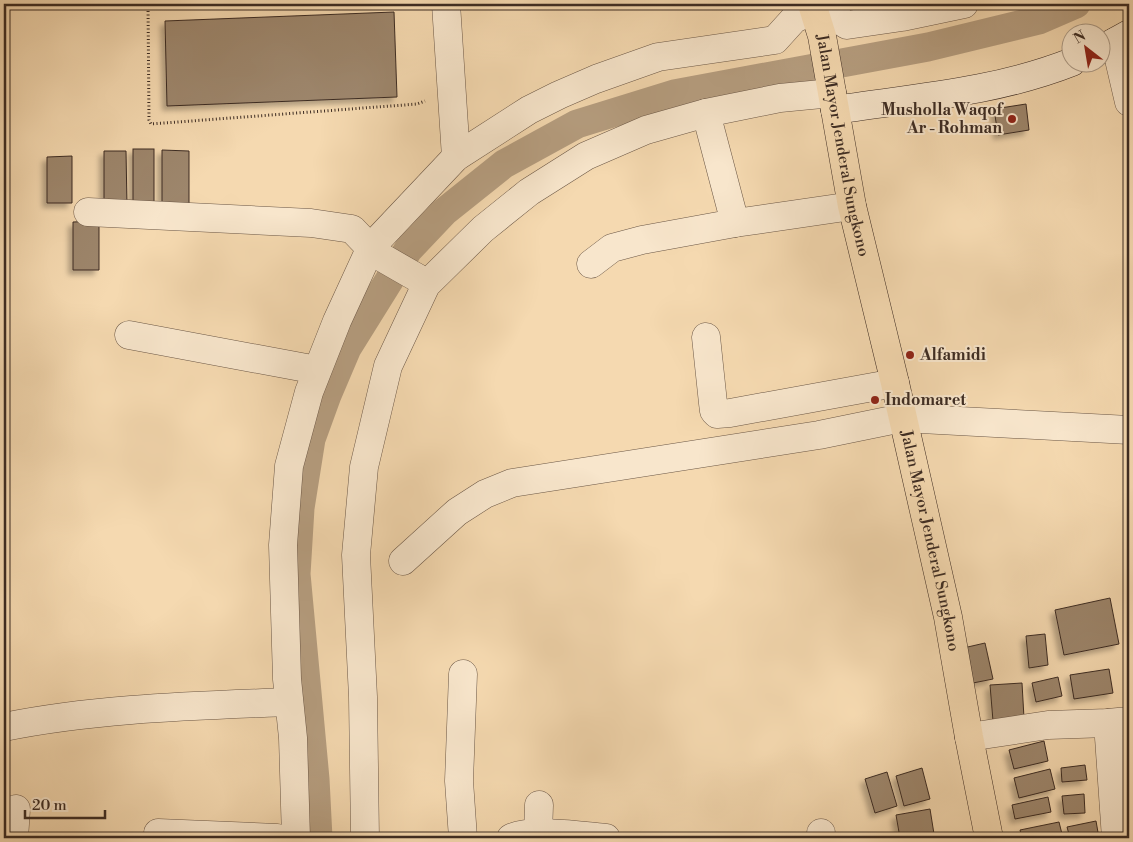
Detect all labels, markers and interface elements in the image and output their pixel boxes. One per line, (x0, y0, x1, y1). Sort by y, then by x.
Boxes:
north arrow (1060, 22, 1110, 72)
text: N (1070, 27, 1089, 48)
street label: Jalan Mayor Jenderal Sungkono (812, 32, 874, 259)
place label: Musholla Waqof Ar - Rohman (881, 100, 1004, 138)
marker: Musholla Waqof Ar - Rohman (1006, 113, 1018, 125)
place label: Alfamidi (919, 345, 986, 365)
marker: Alfamidi (904, 349, 916, 361)
place label: Indomaret (885, 390, 966, 410)
marker: Indomaret (869, 394, 881, 406)
street label: Jalan Mayor Jenderal Sungkono (896, 427, 964, 653)
scale bar (25, 787, 105, 819)
text: 20 m (32, 796, 67, 815)

